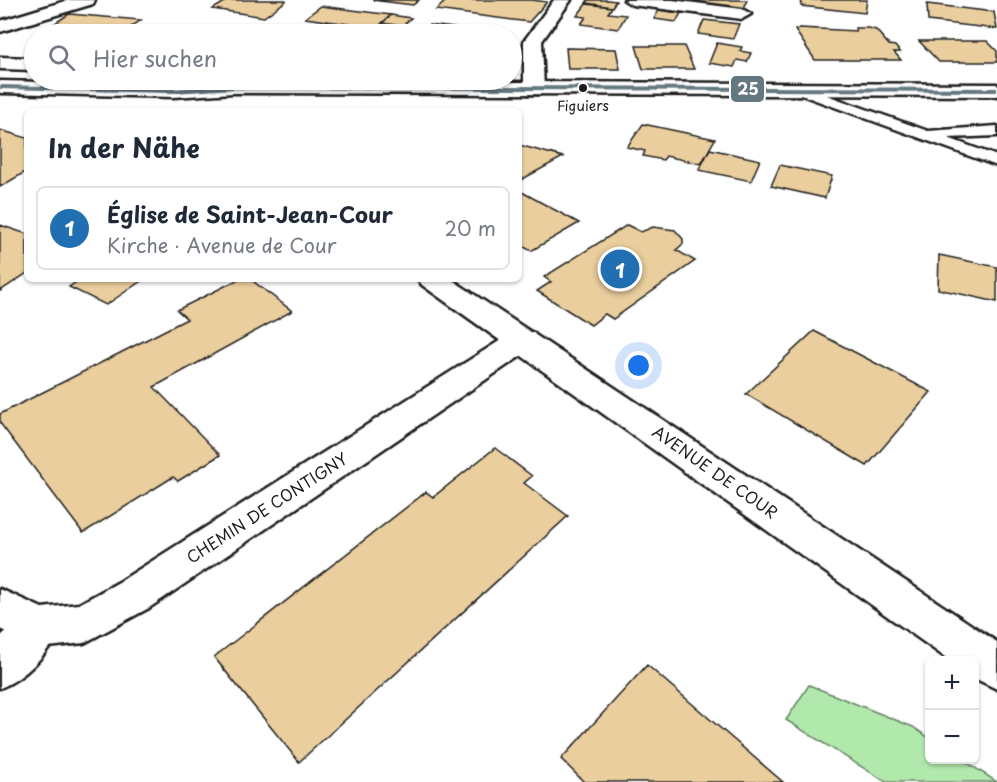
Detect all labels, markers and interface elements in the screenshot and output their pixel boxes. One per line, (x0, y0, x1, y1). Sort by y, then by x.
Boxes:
search box (24, 24, 522, 90)
icon: search (45, 41, 78, 74)
text: Hier suchen (93, 41, 217, 74)
line badge: 25 (730, 75, 765, 103)
text: 25 (737, 76, 759, 100)
marker: Figuiers (577, 82, 589, 94)
place label: Figuiers (557, 95, 609, 116)
text: In der Nähe (48, 128, 200, 167)
text: Église de Saint-Jean-Cour (107, 197, 393, 230)
text: 1 (65, 213, 74, 243)
text: 20 m (444, 213, 496, 243)
text: Kirche · Avenue de Cour (107, 230, 337, 260)
pin: 1 (600, 246, 640, 292)
your location (624, 351, 653, 380)
street label: AVENUE DE COUR (648, 419, 783, 523)
street label: CHEMIN DE CONTIGNY (181, 446, 352, 568)
map controls (925, 656, 979, 764)
button: + (925, 656, 979, 710)
button: − (925, 710, 979, 764)

